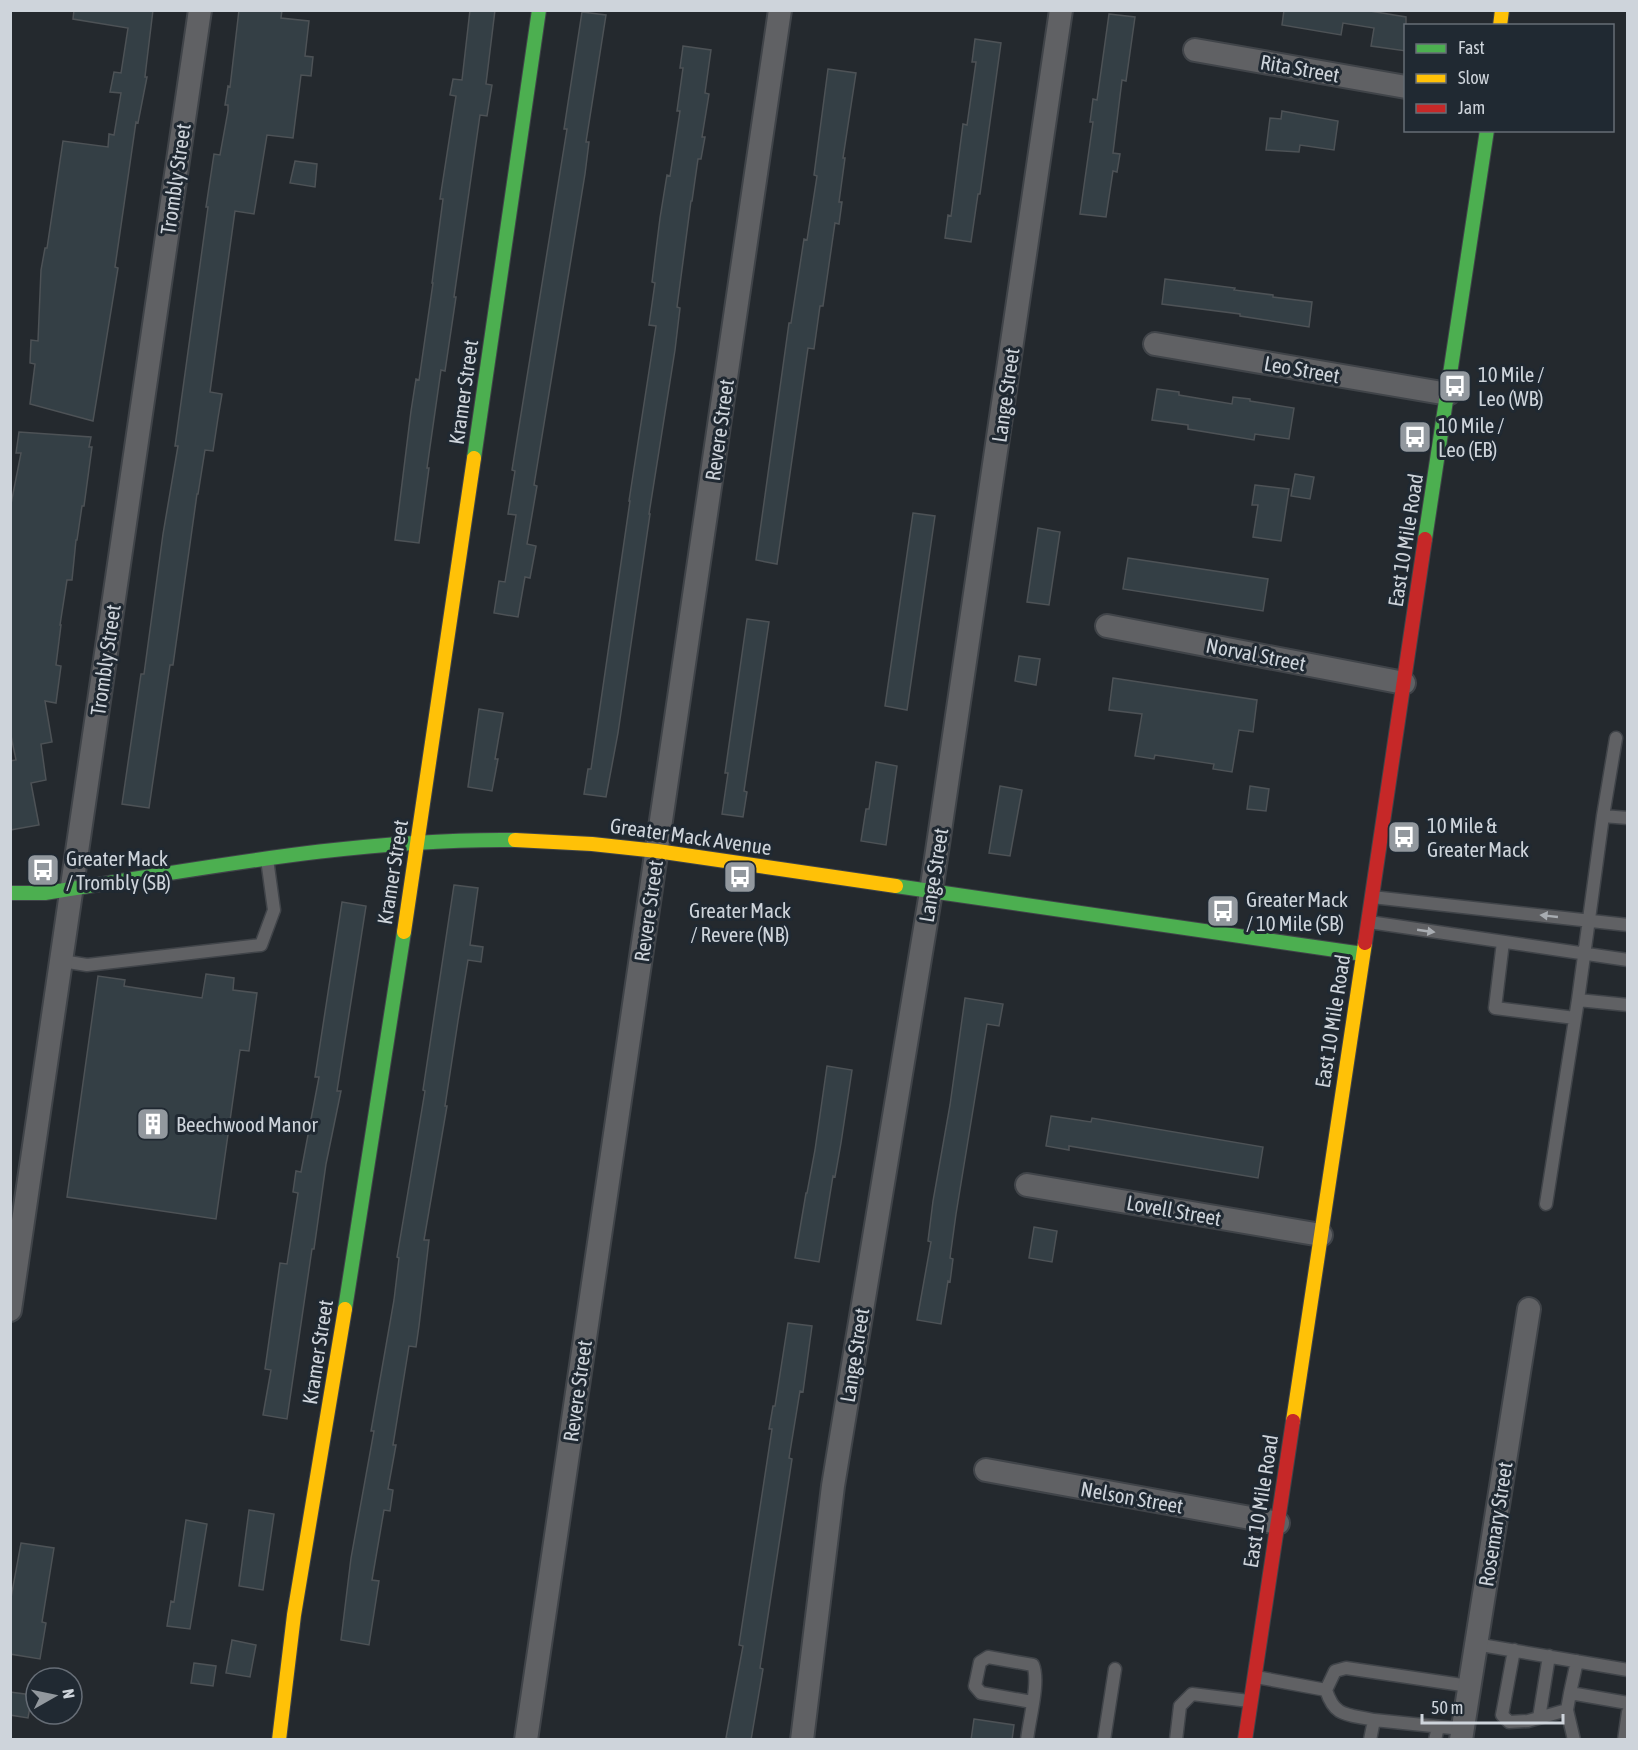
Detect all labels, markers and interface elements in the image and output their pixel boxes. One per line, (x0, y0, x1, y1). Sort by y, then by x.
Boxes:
legend (1404, 24, 1614, 132)
text: Fast (1458, 37, 1485, 58)
street label: Rita Street (1258, 49, 1342, 87)
text: Slow (1458, 67, 1489, 88)
text: Jam (1458, 97, 1485, 118)
street label: Trombly Street (155, 122, 195, 236)
street label: Kramer Street (444, 338, 482, 446)
street label: Lange Street (986, 346, 1024, 444)
street label: Leo Street (1262, 351, 1342, 387)
place label: 10 Mile / Leo (WB) (1478, 362, 1544, 410)
bus stop icon: 10 Mile / Leo (WB) (1437, 368, 1473, 404)
street label: Revere Street (700, 378, 738, 482)
place label: 10 Mile / Leo (EB) (1438, 413, 1504, 461)
bus stop icon: 10 Mile / Leo (EB) (1397, 419, 1433, 455)
street label: East 10 Mile Road (1383, 472, 1427, 608)
street label: Trombly Street (85, 603, 125, 717)
street label: Norval Street (1204, 633, 1308, 675)
street label: Greater Mack Avenue (609, 813, 773, 859)
place label: 10 Mile & Greater Mack (1427, 813, 1529, 861)
street label: Kramer Street (372, 818, 412, 926)
bus stop icon: 10 Mile & Greater Mack (1386, 819, 1422, 855)
street label: Lange Street (914, 826, 952, 924)
place label: Greater Mack / Trombly (SB) (66, 846, 171, 894)
bus stop icon: Greater Mack / Trombly (SB) (25, 852, 61, 888)
street label: Revere Street (629, 859, 667, 963)
bus stop icon: Greater Mack / Revere (NB) (722, 859, 758, 895)
place label: Greater Mack / 10 Mile (SB) (1246, 887, 1348, 935)
bus stop icon: Greater Mack / 10 Mile (SB) (1205, 893, 1241, 929)
place label: Greater Mack / Revere (NB) (689, 898, 791, 946)
one-way arrow (1539, 911, 1558, 920)
one-way arrow (1417, 927, 1436, 936)
street label: East 10 Mile Road (1310, 953, 1354, 1089)
building icon: Beechwood Manor (135, 1106, 171, 1142)
place label: Beechwood Manor (176, 1112, 319, 1136)
street label: Lovell Street (1125, 1190, 1223, 1230)
street label: Kramer Street (297, 1298, 337, 1406)
street label: Lange Street (835, 1306, 873, 1404)
street label: Revere Street (558, 1339, 596, 1443)
street label: East 10 Mile Road (1238, 1433, 1282, 1569)
street label: Rosemary Street (1473, 1460, 1517, 1588)
street label: Nelson Street (1079, 1476, 1185, 1518)
north arrow (24, 1666, 84, 1726)
scale bar (1422, 1687, 1563, 1725)
text: N (59, 1688, 78, 1700)
text: 50 m (1431, 1697, 1463, 1718)

